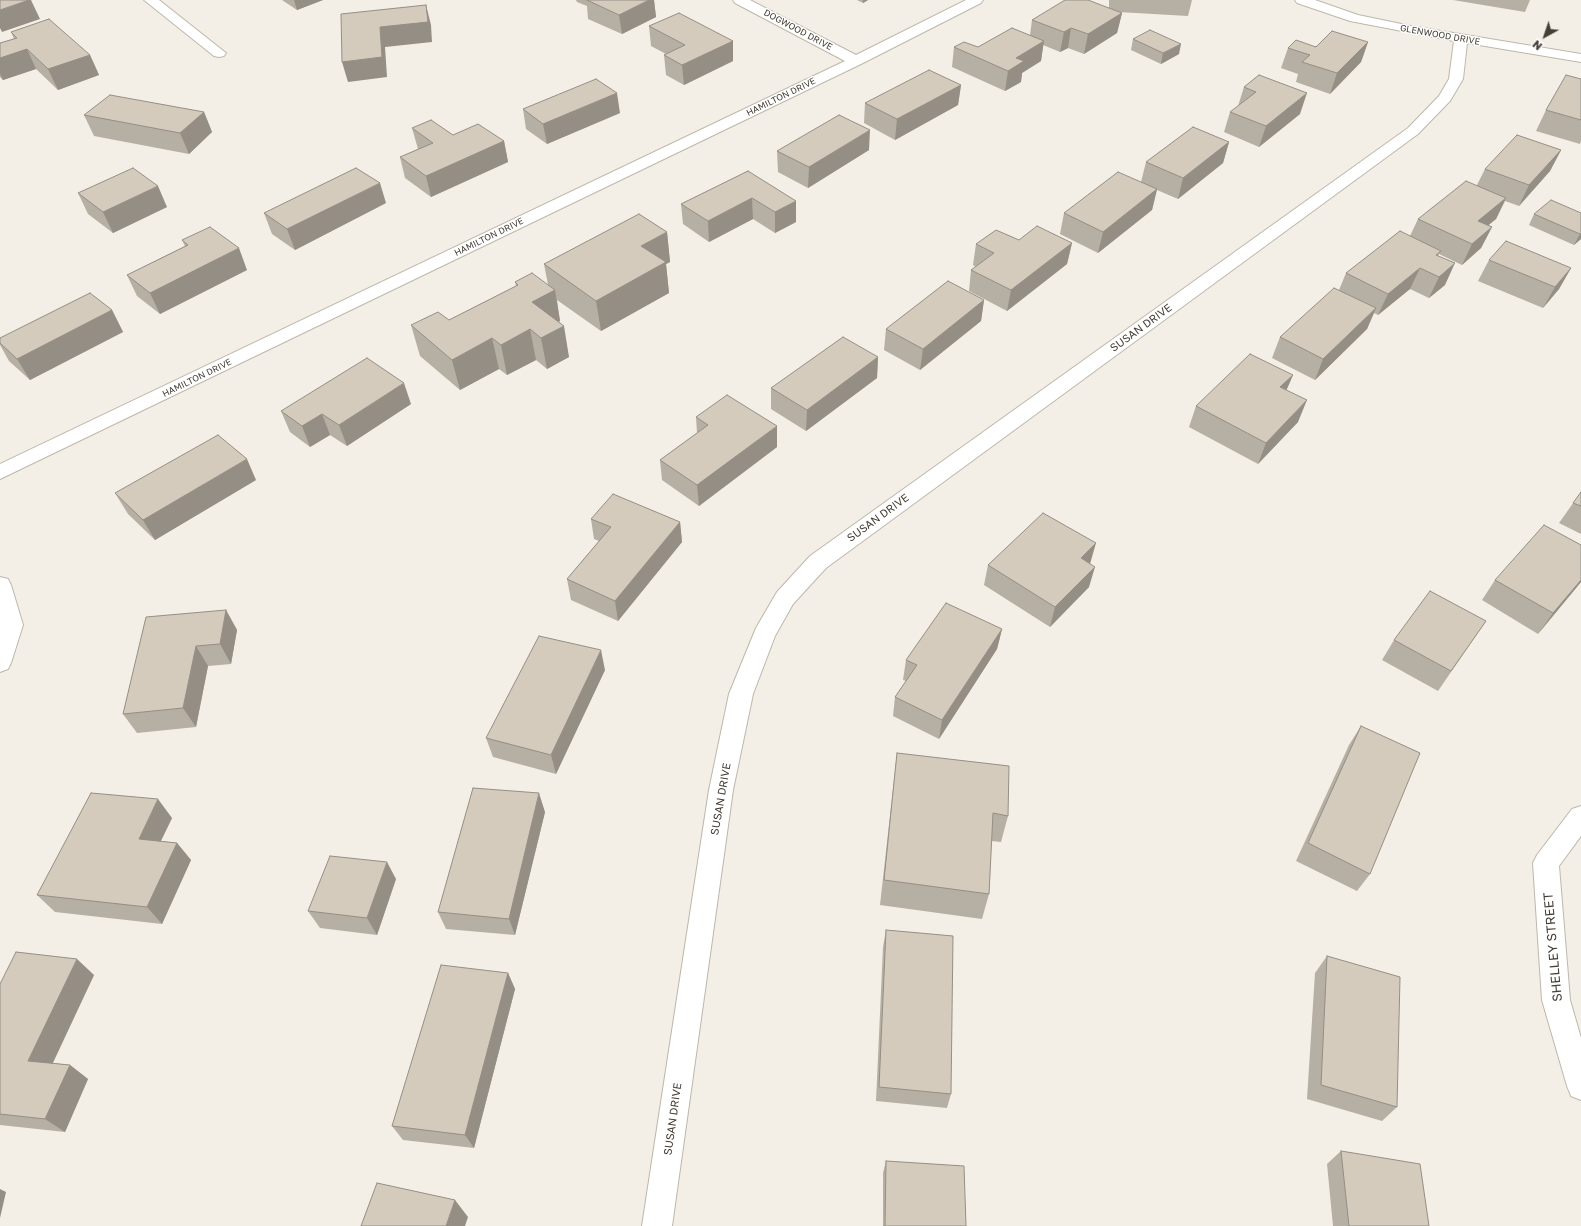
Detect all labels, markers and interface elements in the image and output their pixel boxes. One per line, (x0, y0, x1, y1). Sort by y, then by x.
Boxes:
street label: DOGWOOD DRIVE (762, 7, 834, 53)
north arrow (1525, 16, 1565, 56)
street label: GLENWOOD DRIVE (1399, 23, 1481, 47)
text: N (1530, 38, 1544, 53)
street label: HAMILTON DRIVE (745, 76, 817, 118)
street label: HAMILTON DRIVE (453, 216, 525, 258)
street label: SUSAN DRIVE (1108, 301, 1174, 355)
street label: HAMILTON DRIVE (161, 357, 233, 399)
street label: SUSAN DRIVE (845, 491, 911, 545)
street label: SUSAN DRIVE (708, 762, 734, 836)
street label: SHELLEY STREET (1540, 892, 1566, 1002)
street label: SUSAN DRIVE (661, 1082, 685, 1156)

